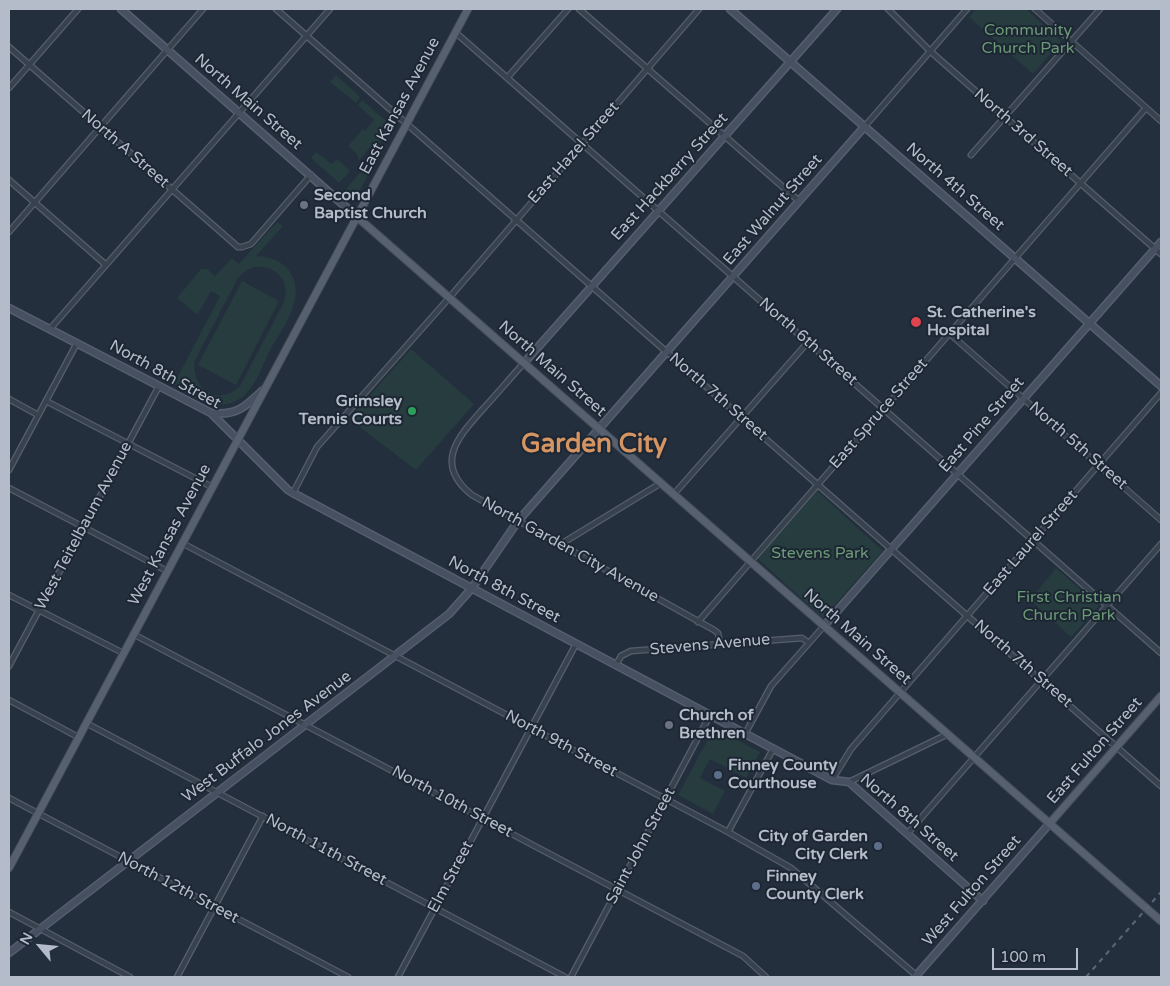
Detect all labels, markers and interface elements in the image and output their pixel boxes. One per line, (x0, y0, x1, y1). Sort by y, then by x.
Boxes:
park label: Community Church Park (981, 21, 1075, 59)
street label: East Kansas Avenue (356, 34, 444, 178)
street label: North Main Street (190, 50, 306, 154)
street label: North 3rd Street (970, 85, 1076, 181)
street label: East Hazel Street (524, 98, 624, 208)
street label: North A Street (77, 106, 173, 192)
street label: East Hackberry Street (608, 109, 732, 245)
street label: North 4th Street (902, 139, 1008, 235)
street label: East Walnut Street (720, 151, 826, 269)
place label: Second Baptist Church (314, 186, 427, 224)
marker: Second Baptist Church (298, 199, 310, 211)
street label: North 6th Street (755, 294, 861, 390)
place label: St. Catherine's Hospital (927, 303, 1036, 341)
marker: St. Catherine's Hospital (909, 315, 923, 329)
street label: North Main Street (494, 317, 610, 421)
street label: North 8th Street (106, 336, 224, 414)
street label: North 7th Street (665, 349, 771, 445)
street label: East Spruce Street (826, 355, 932, 473)
street label: East Pine Street (935, 373, 1029, 477)
place label: Grimsley Tennis Courts (299, 392, 402, 430)
street label: North 5th Street (1025, 398, 1131, 494)
marker: Grimsley Tennis Courts (406, 405, 418, 417)
district label: Garden City (521, 429, 667, 461)
street label: West Teitelbaum Avenue (31, 438, 137, 614)
street label: West Kansas Avenue (125, 461, 215, 609)
street label: East Laurel Street (980, 486, 1082, 600)
street label: North Garden City Avenue (478, 493, 662, 607)
park label: Stevens Park (771, 544, 869, 564)
street label: North 8th Street (445, 552, 563, 628)
street label: North Main Street (799, 585, 915, 689)
park label: First Christian Church Park (1017, 588, 1121, 626)
street label: North 7th Street (970, 616, 1076, 712)
street label: Stevens Avenue (649, 630, 771, 660)
street label: West Buffalo Jones Avenue (178, 667, 356, 807)
street label: East Fulton Street (1043, 694, 1147, 808)
street label: North 9th Street (502, 706, 620, 782)
place label: Church of Brethren (679, 706, 754, 744)
marker: Church of Brethren (663, 719, 675, 731)
place label: Finney County Courthouse (728, 756, 837, 794)
street label: North 10th Street (388, 762, 516, 842)
marker: Finney County Courthouse (712, 769, 724, 781)
street label: North 8th Street (856, 770, 962, 866)
street label: Saint John Street (602, 784, 680, 908)
street label: North 11th Street (262, 810, 390, 890)
place label: City of Garden City Clerk (758, 827, 868, 865)
street label: West Fulton Street (919, 832, 1025, 950)
street label: Elm Street (424, 838, 478, 916)
marker: City of Garden City Clerk (872, 840, 884, 852)
street label: North 12th Street (114, 848, 242, 928)
place label: Finney County Clerk (766, 867, 864, 905)
marker: Finney County Clerk (750, 880, 762, 892)
north arrow (15, 921, 65, 971)
text: N (16, 930, 36, 948)
scale bar (995, 938, 1081, 970)
text: 100 m (1000, 948, 1046, 966)

